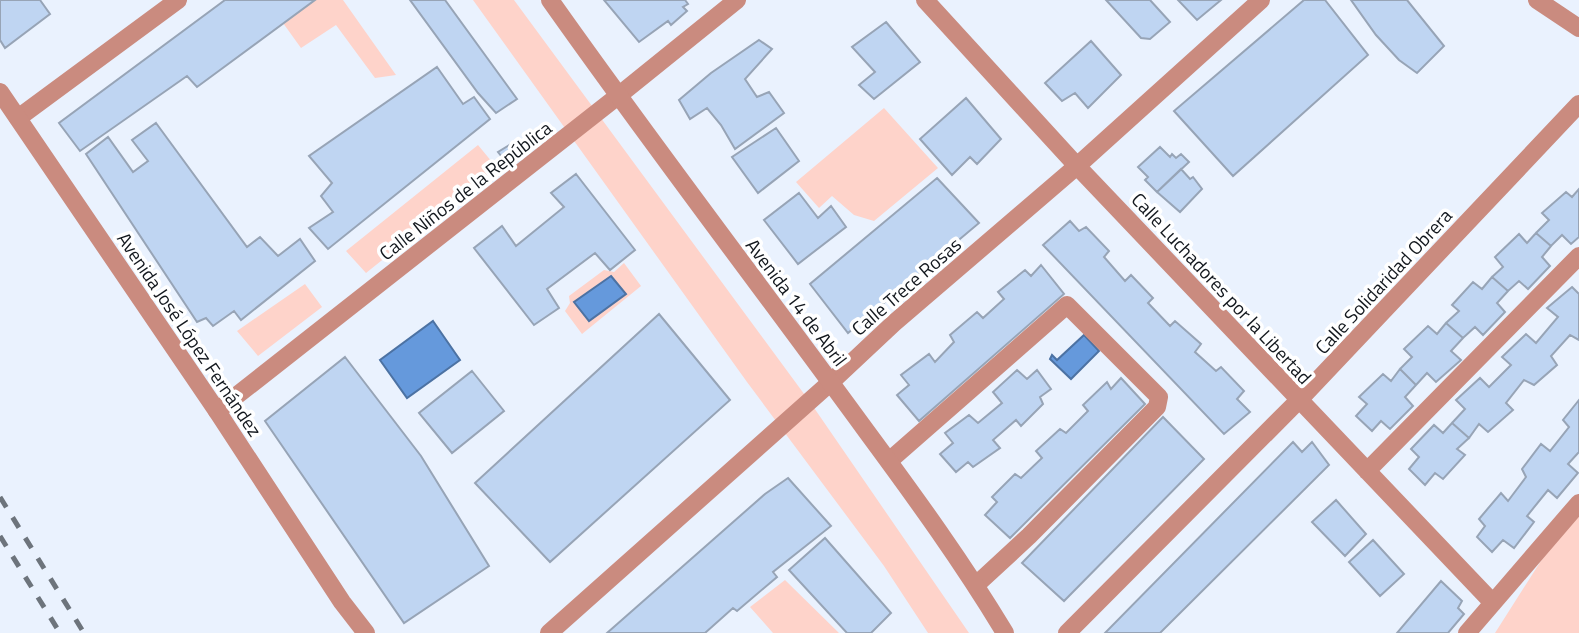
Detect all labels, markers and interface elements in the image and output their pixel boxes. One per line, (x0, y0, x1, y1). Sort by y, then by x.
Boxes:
street label: Calle Niños de la República (372, 113, 558, 267)
street label: Calle Luchadores por la Libertad (1125, 186, 1319, 390)
street label: Calle Solidaridad Obrera (1308, 201, 1459, 360)
street label: Avenida José López Fernández (111, 226, 269, 442)
street label: Calle Trece Rosas (845, 230, 968, 342)
street label: Avenida 14 de Abril (739, 232, 855, 372)

